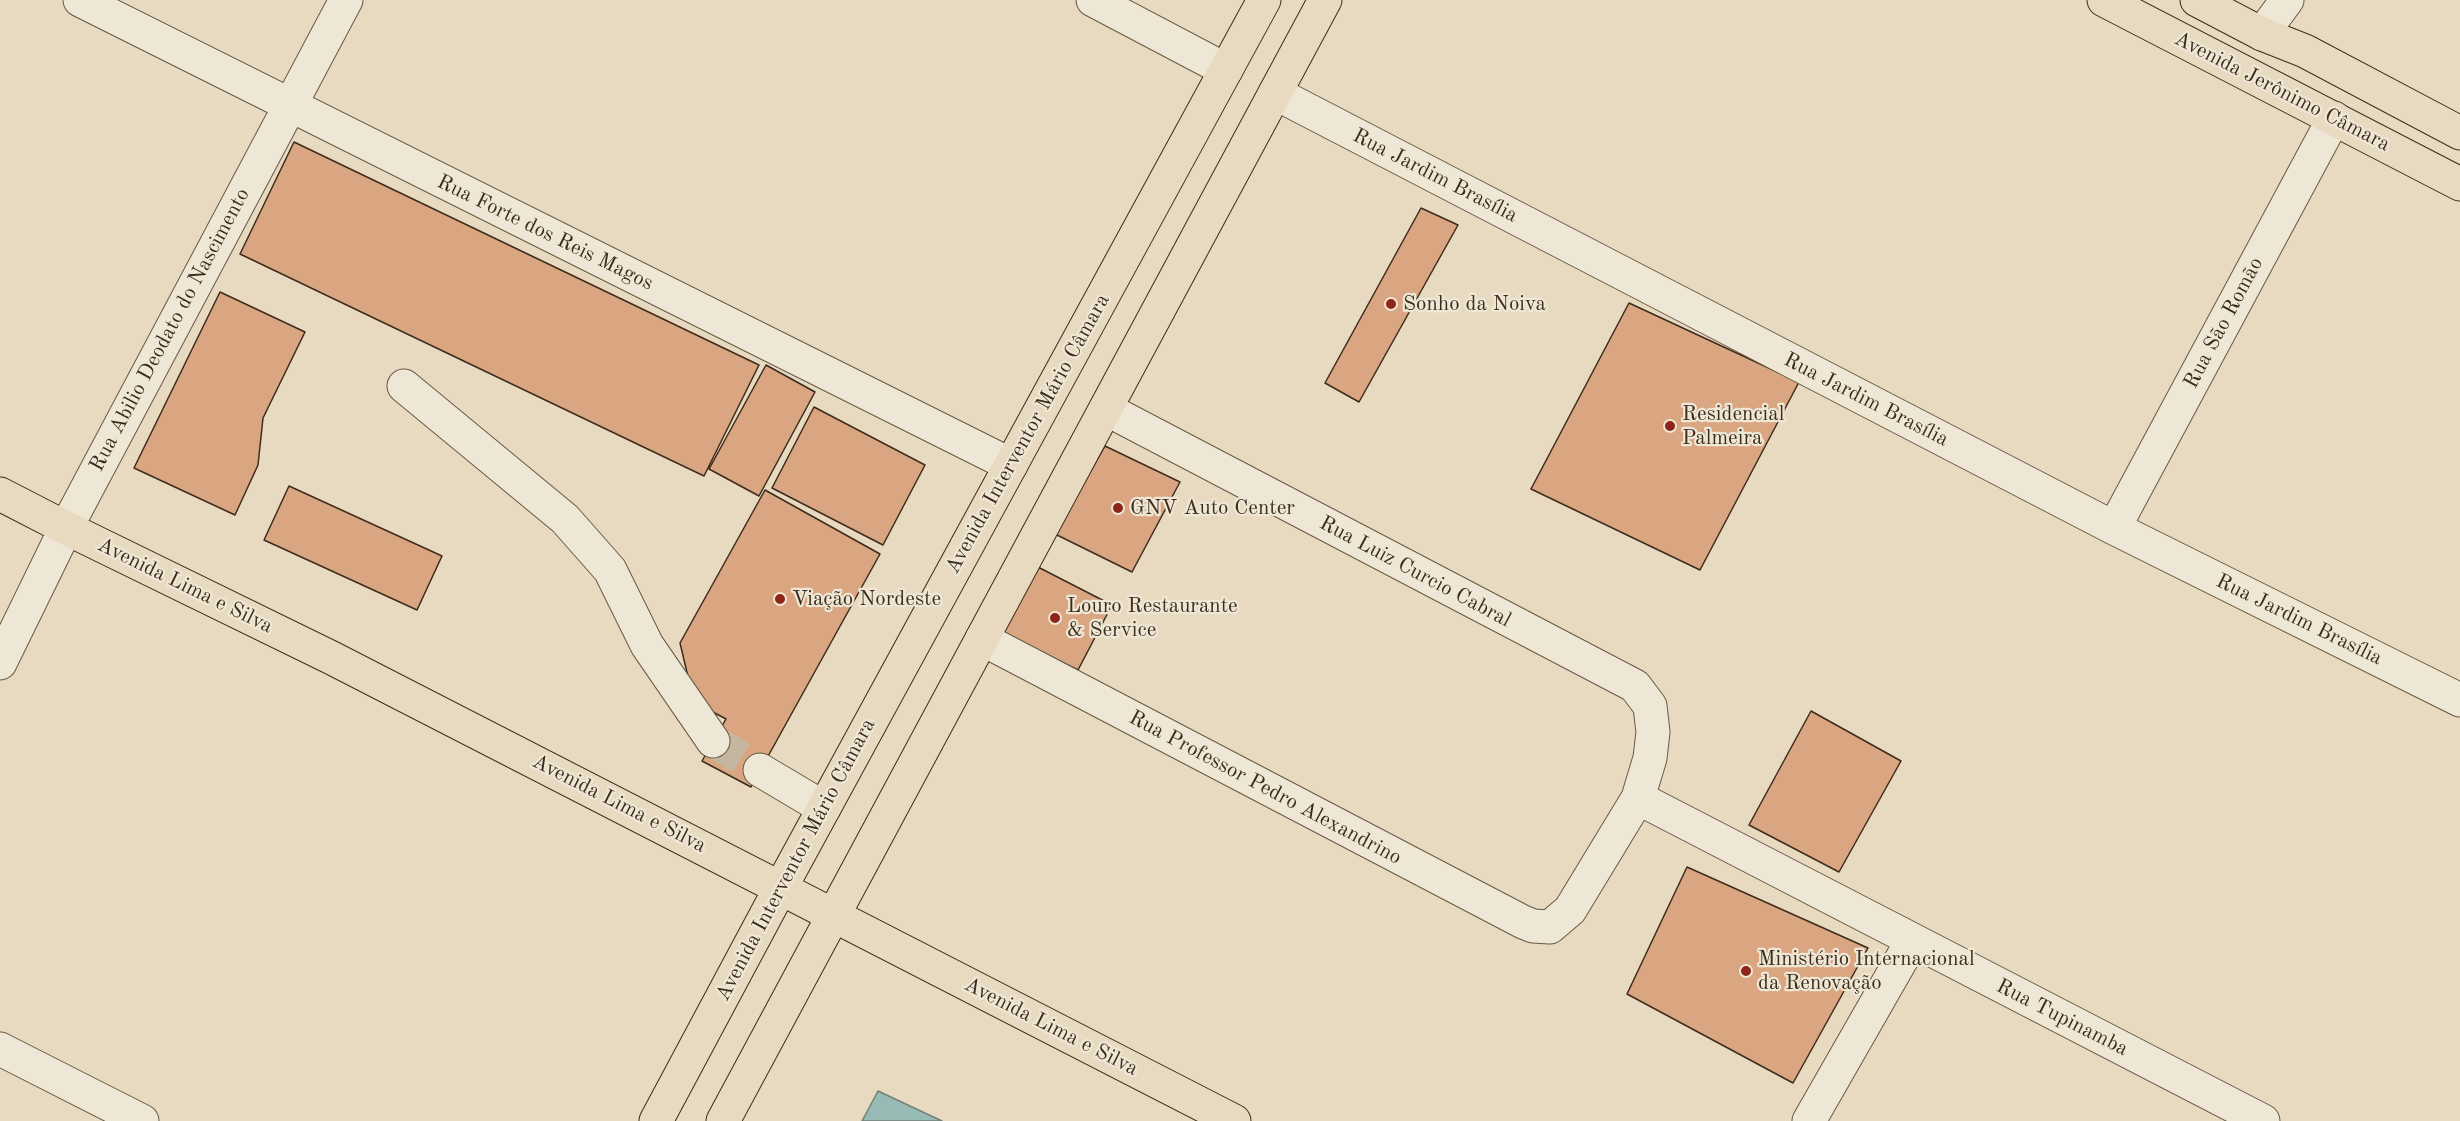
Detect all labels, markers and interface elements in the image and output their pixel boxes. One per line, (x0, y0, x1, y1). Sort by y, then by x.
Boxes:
street label: Avenida Jerônimo Câmara (2170, 26, 2394, 158)
street label: Rua Jardim Brasília (1348, 123, 1522, 229)
street label: Rua Forte dos Reis Magos (433, 170, 657, 296)
street label: Rua Abilio Deodato do Nascimento (84, 184, 256, 476)
street label: Rua São Romão (2179, 253, 2269, 393)
street label: Avenida Interventor Mário Câmara (940, 290, 1116, 578)
place label: Sonho da Noiva (1403, 291, 1546, 317)
marker: Sonho da Noiva (1384, 297, 1398, 311)
street label: Rua Jardim Brasília (1779, 347, 1953, 453)
place label: Residencial Palmeira (1682, 401, 1784, 451)
marker: Residencial Palmeira (1663, 419, 1677, 433)
place label: GNV Auto Center (1130, 495, 1295, 521)
marker: GNV Auto Center (1111, 501, 1125, 515)
street label: Rua Luiz Curcio Cabral (1315, 511, 1515, 633)
street label: Avenida Lima e Silva (93, 533, 277, 639)
street label: Rua Jardim Brasília (2212, 569, 2386, 671)
place label: Viação Nordeste (792, 586, 941, 612)
marker: Viação Nordeste (773, 592, 787, 606)
place label: Louro Restaurante & Service (1067, 593, 1238, 643)
marker: Louro Restaurante & Service (1048, 611, 1062, 625)
street label: Rua Professor Pedro Alexandrino (1124, 705, 1406, 871)
street label: Avenida Interventor Mário Câmara (711, 714, 881, 1006)
street label: Avenida Lima e Silva (528, 749, 710, 859)
place label: Ministério Internacional da Renovação (1758, 946, 1975, 996)
marker: Ministério Internacional da Renovação (1739, 964, 1753, 978)
street label: Avenida Lima e Silva (960, 972, 1142, 1082)
street label: Rua Tupinamba (1992, 974, 2132, 1062)

